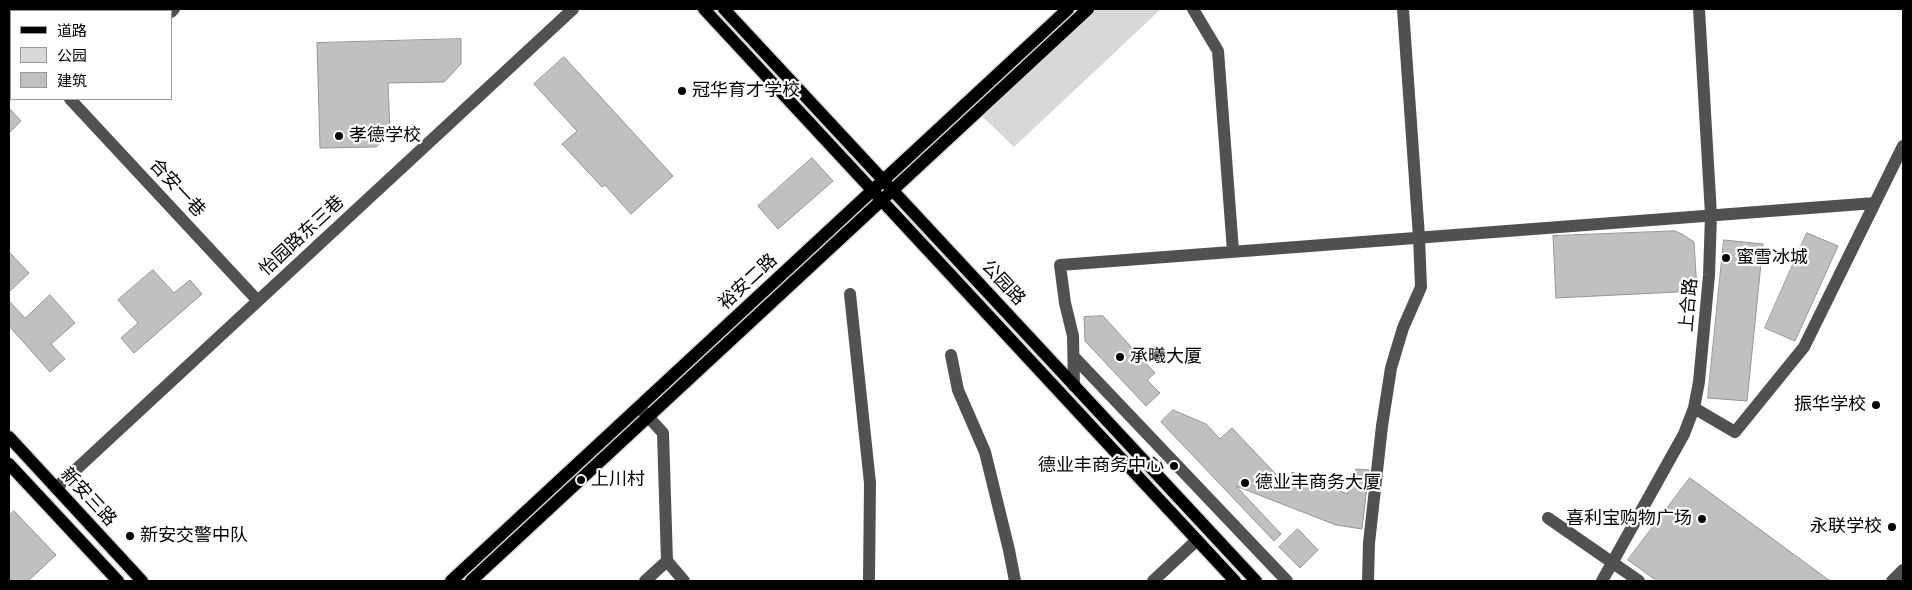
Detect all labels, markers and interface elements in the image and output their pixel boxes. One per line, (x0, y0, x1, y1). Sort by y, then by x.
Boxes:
legend (10, 10, 172, 100)
text: 道路 (57, 22, 87, 40)
text: 公园 (57, 47, 87, 65)
text: 建筑 (57, 72, 87, 90)
place label: 冠华育才学校 (692, 80, 800, 102)
marker: 冠华育才学校 (676, 85, 688, 97)
place label: 孝德学校 (349, 125, 421, 147)
marker: 孝德学校 (333, 130, 345, 142)
street label: 合安一巷 (145, 154, 209, 222)
street label: 怡园路东三巷 (255, 191, 349, 281)
place label: 蜜雪冰城 (1736, 247, 1808, 269)
street label: 裕安二路 (714, 250, 782, 314)
marker: 蜜雪冰城 (1720, 252, 1732, 264)
street label: 公园路 (977, 256, 1029, 310)
street label: 上合路 (1676, 277, 1702, 333)
place label: 承曦大厦 (1130, 346, 1202, 368)
marker: 承曦大厦 (1114, 351, 1126, 363)
place label: 振华学校 (1794, 394, 1866, 416)
marker: 振华学校 (1870, 399, 1882, 411)
place label: 德业丰商务中心 (1038, 455, 1164, 477)
marker: 德业丰商务中心 (1168, 460, 1180, 472)
street label: 新安三路 (56, 463, 120, 531)
place label: 上川村 (591, 469, 645, 491)
place label: 德业丰商务大厦 (1255, 472, 1381, 494)
marker: 上川村 (575, 474, 587, 486)
marker: 德业丰商务大厦 (1239, 477, 1251, 489)
place label: 喜利宝购物广场 (1566, 508, 1692, 530)
marker: 喜利宝购物广场 (1696, 513, 1708, 525)
place label: 永联学校 (1810, 516, 1882, 538)
marker: 永联学校 (1886, 521, 1898, 533)
place label: 新安交警中队 (140, 525, 248, 547)
marker: 新安交警中队 (124, 530, 136, 542)

